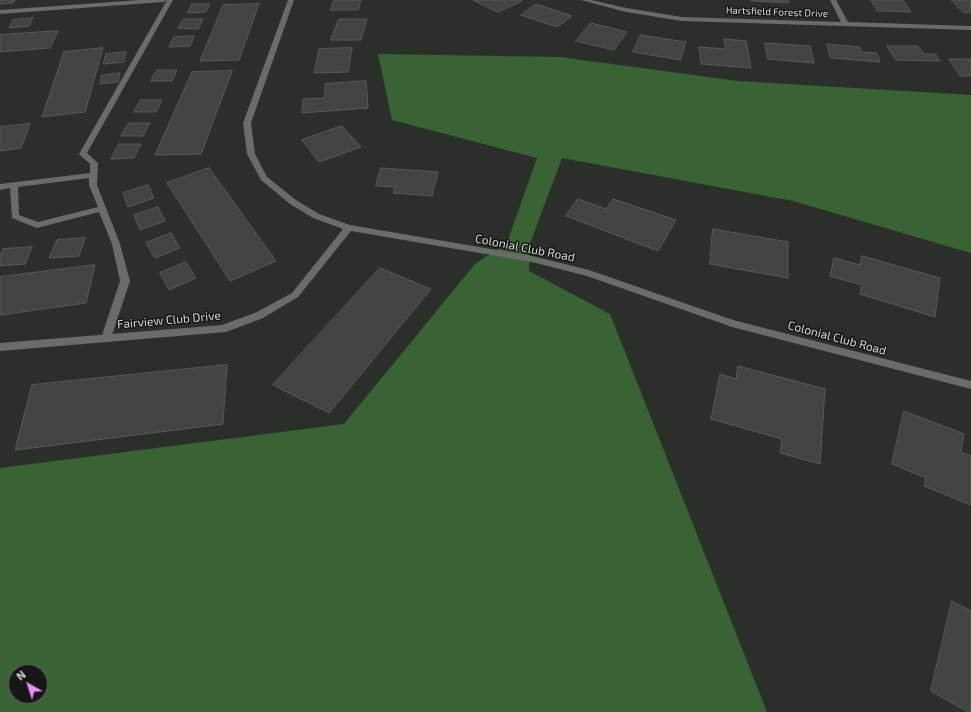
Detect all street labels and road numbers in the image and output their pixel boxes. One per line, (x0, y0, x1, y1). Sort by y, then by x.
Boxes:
street label: Hartsfield Forest Drive (726, 4, 828, 20)
street label: Colonial Club Road (474, 231, 576, 265)
street label: Fairview Club Drive (116, 308, 222, 332)
street label: Colonial Club Road (786, 318, 888, 358)

